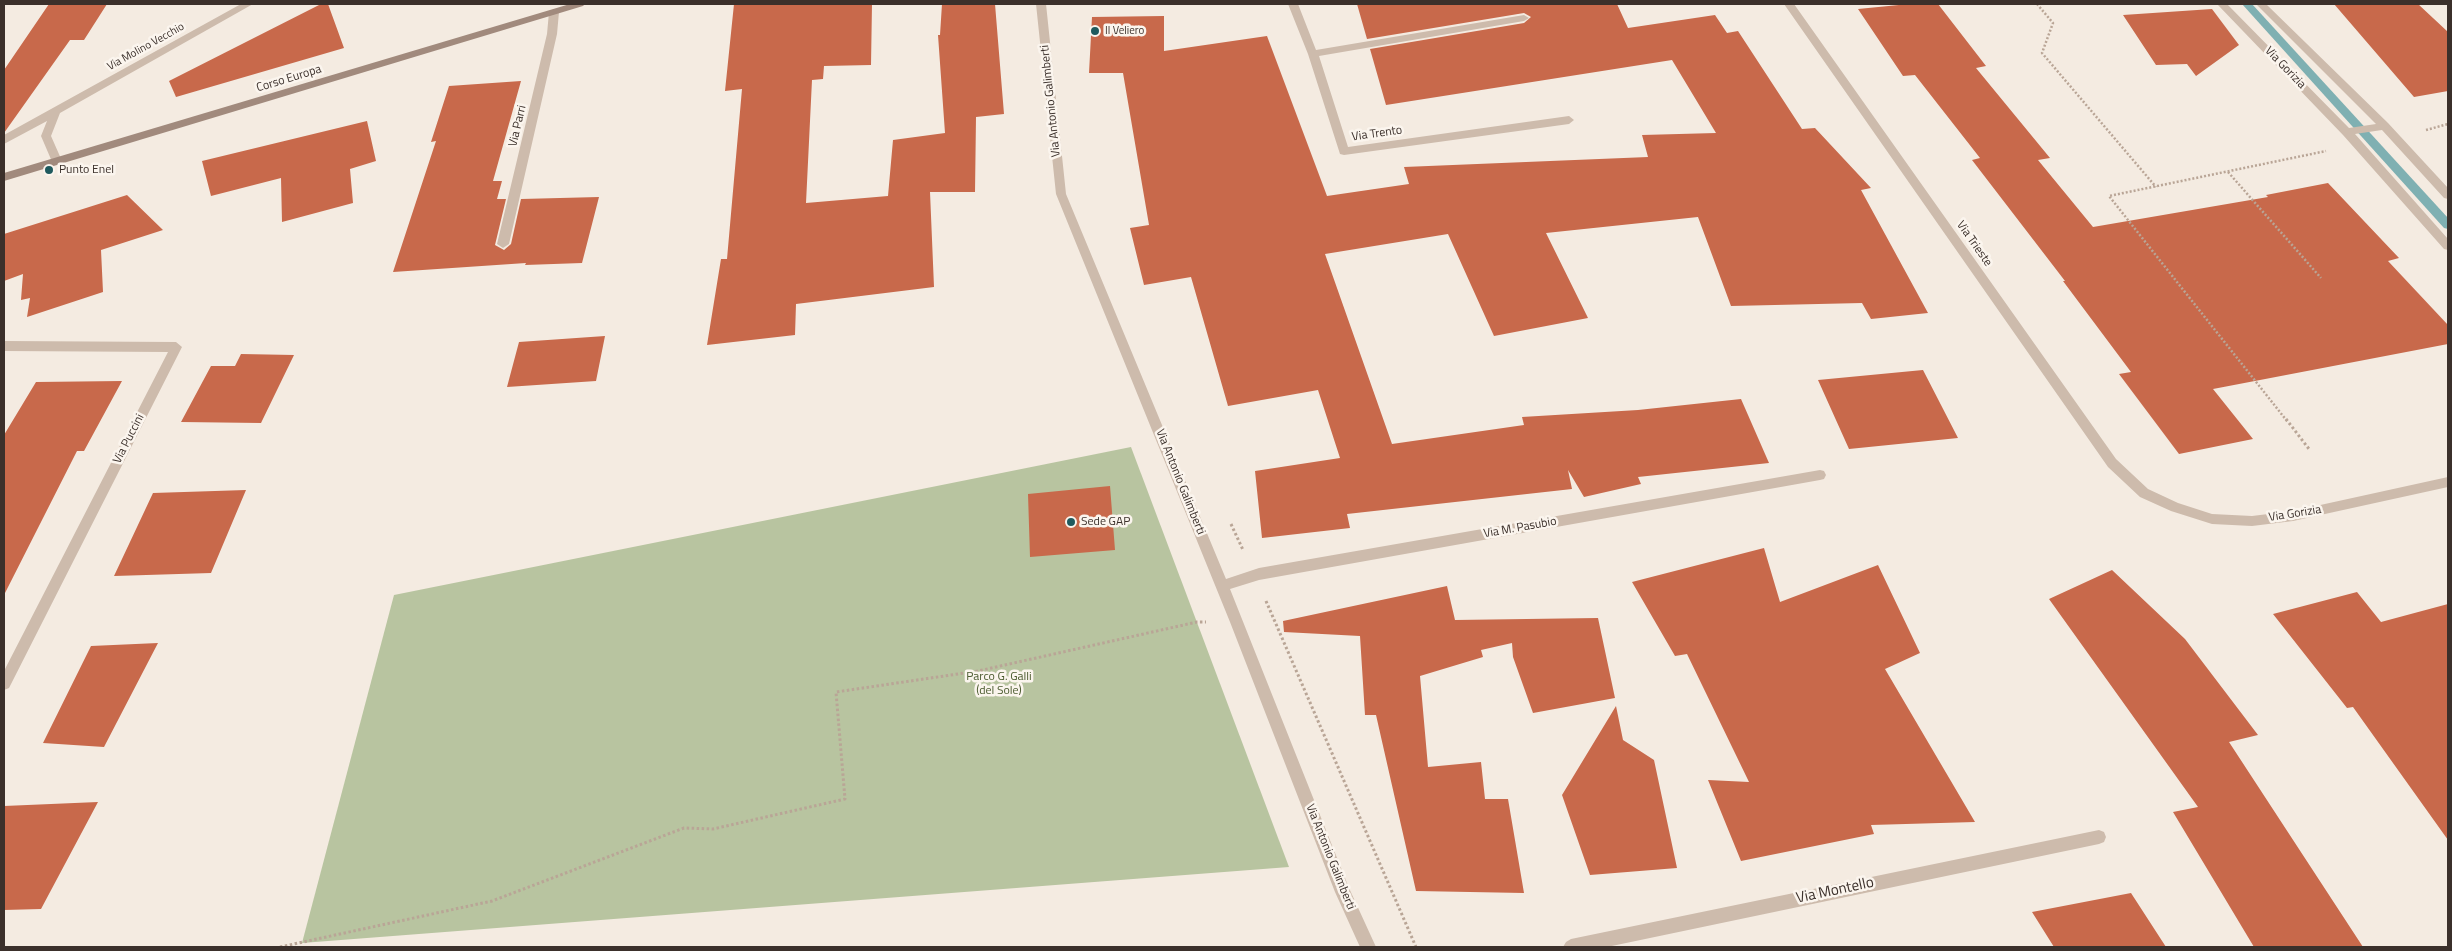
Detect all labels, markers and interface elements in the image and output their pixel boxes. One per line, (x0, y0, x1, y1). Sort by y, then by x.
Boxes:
street label: Via Molino Vecchio (105, 20, 187, 74)
place label: Il Veliero (1105, 24, 1144, 38)
marker: Il Veliero (1089, 25, 1101, 37)
street label: Via Antonio Galimberti (1038, 44, 1064, 158)
street label: Via Gorizia (2261, 44, 2309, 92)
street label: Corso Europa (255, 62, 323, 96)
street label: Via Parri (506, 104, 530, 148)
street label: Via Trento (1351, 123, 1403, 145)
place label: Punto Enel (59, 163, 114, 177)
marker: Punto Enel (43, 164, 55, 176)
street label: Via Trieste (1953, 218, 1995, 270)
street label: Via Puccini (110, 412, 148, 466)
street label: Via Antonio Galimberti (1152, 427, 1208, 537)
street label: Via Gorizia (2268, 503, 2322, 525)
street label: Via M. Pasubio (1482, 514, 1558, 542)
place label: Sede GAP (1081, 515, 1130, 529)
marker: Sede GAP (1065, 516, 1077, 528)
park label: Parco G. Galli (del Sole) (966, 670, 1032, 698)
street label: Via Antonio Galimberti (1302, 802, 1358, 912)
street label: Via Montello (1795, 874, 1875, 908)

